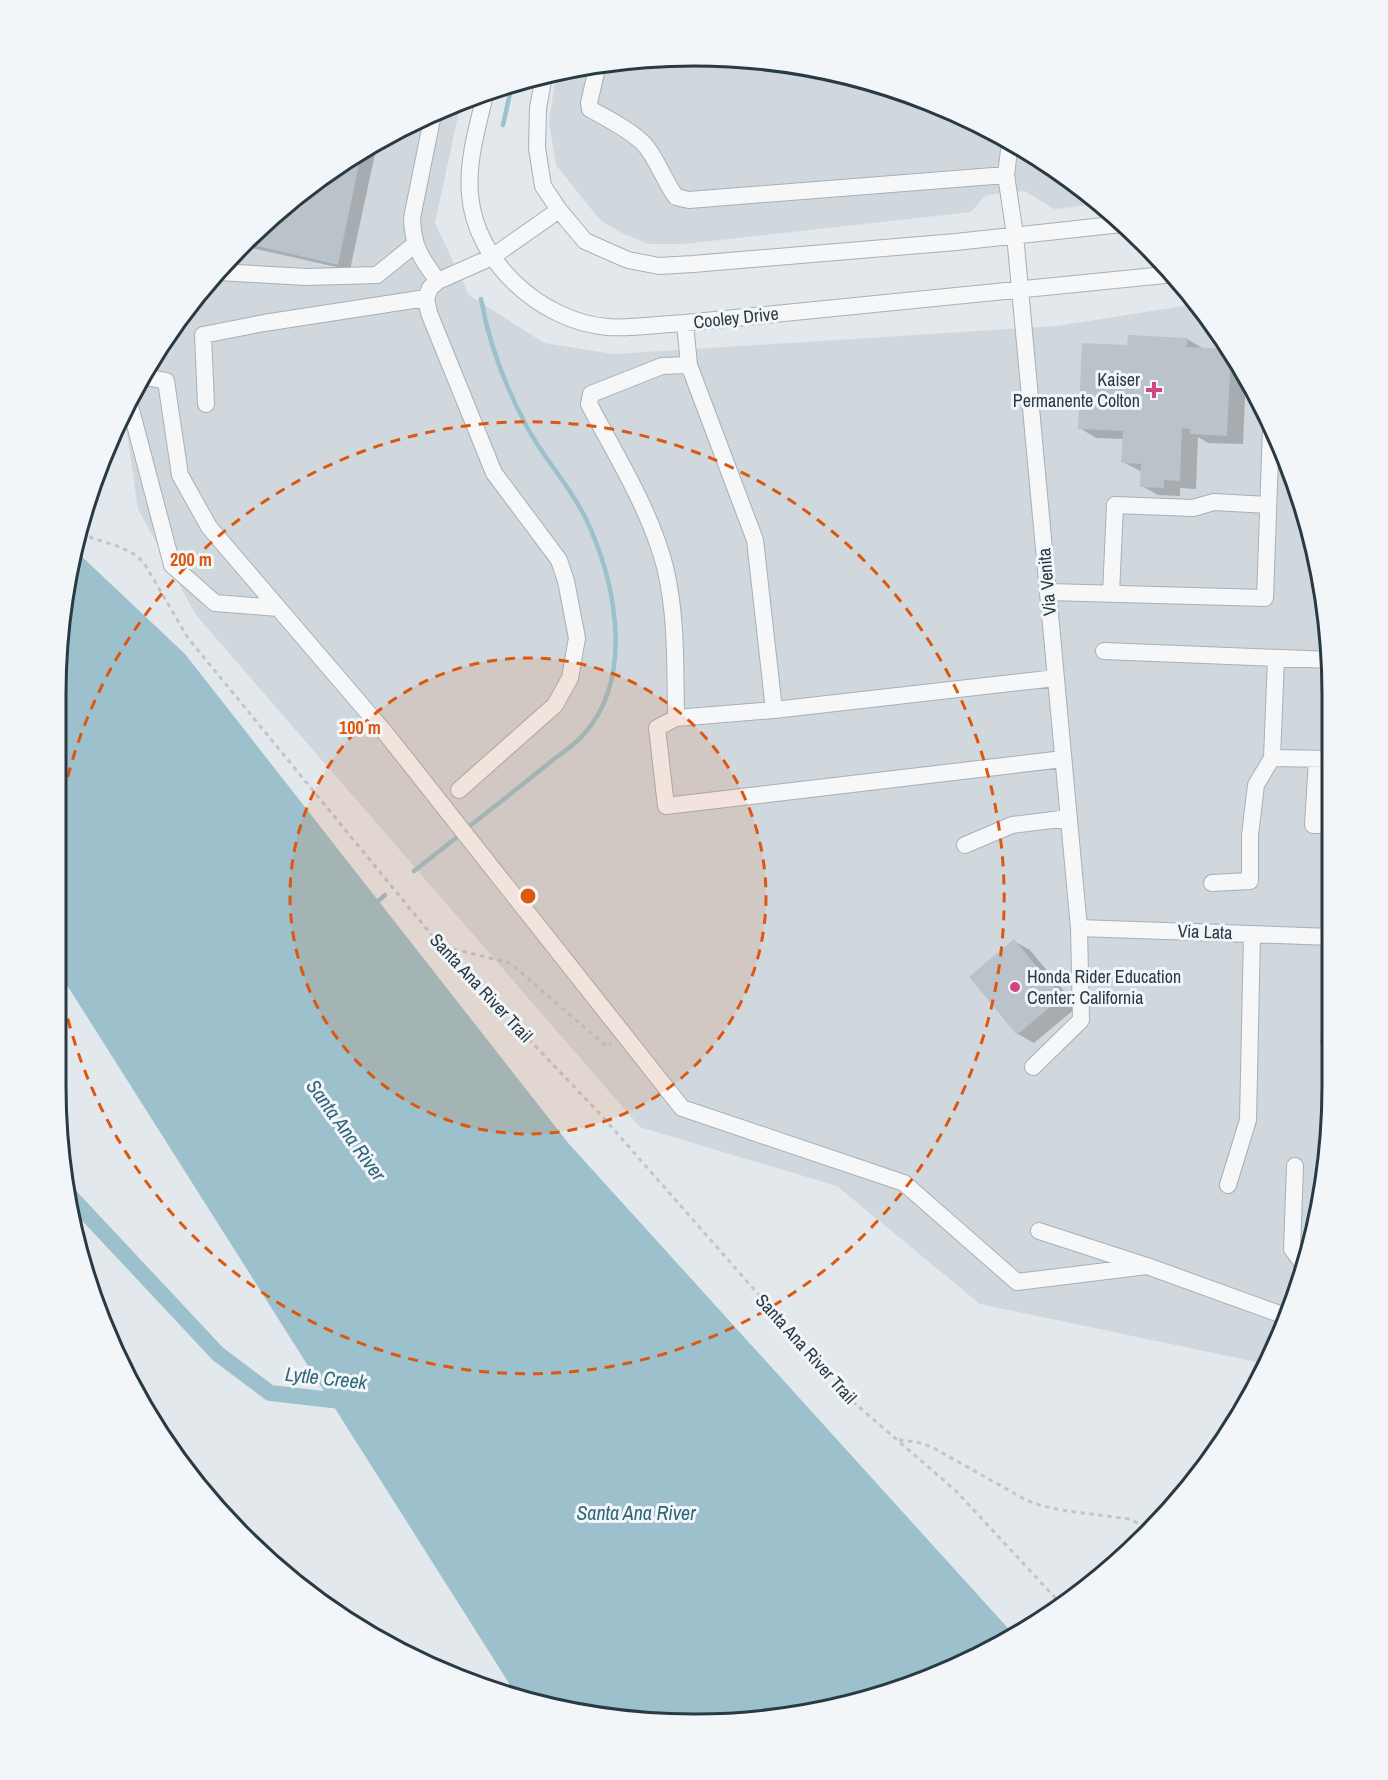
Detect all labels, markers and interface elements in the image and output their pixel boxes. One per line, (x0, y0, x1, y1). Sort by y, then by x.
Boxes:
street label: Cooley Drive (692, 301, 780, 334)
place label: Kaiser Permanente Colton (1013, 367, 1140, 413)
marker: Kaiser Permanente Colton (1145, 381, 1163, 399)
text: 200 m (170, 547, 212, 572)
street label: Via Venita (1031, 547, 1062, 617)
text: 100 m (339, 715, 381, 740)
centre of rings (518, 886, 538, 906)
street label: Via Lata (1177, 918, 1233, 945)
street label: Santa Ana River Trail (424, 928, 538, 1047)
place label: Honda Rider Education Center: California (1027, 964, 1181, 1010)
marker: Honda Rider Education Center: California (1008, 980, 1022, 994)
water label: Santa Ana River (300, 1074, 393, 1186)
street label: Santa Ana River Trail (750, 1288, 863, 1409)
water label: Lytle Creek (284, 1360, 369, 1395)
water label: Santa Ana River (576, 1499, 696, 1526)

